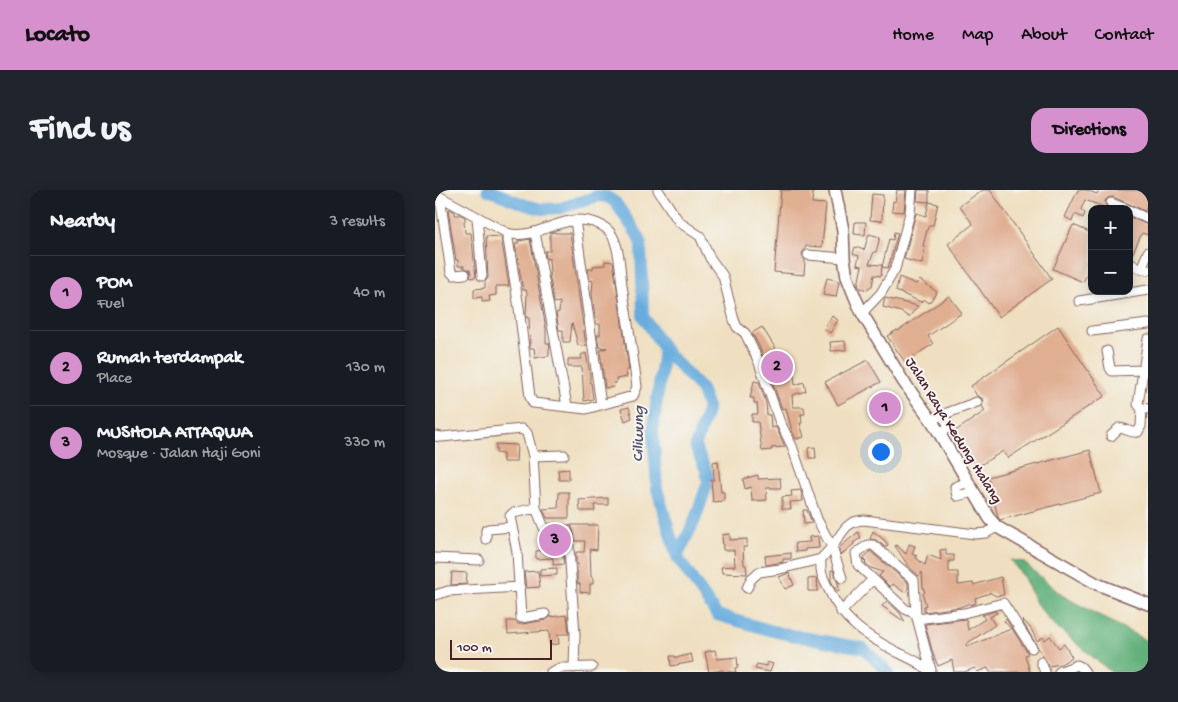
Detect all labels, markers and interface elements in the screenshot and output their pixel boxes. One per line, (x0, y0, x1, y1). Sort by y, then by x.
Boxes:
text: Locato (25, 21, 90, 50)
text: Home (892, 25, 934, 46)
text: Map (962, 25, 993, 46)
text: About (1021, 25, 1067, 46)
text: Contact (1095, 25, 1153, 46)
button: Directions (1031, 108, 1148, 153)
text: Find us (30, 110, 130, 151)
map controls (1088, 205, 1133, 295)
button: + (1088, 205, 1133, 250)
text: Nearby (50, 210, 115, 235)
text: 3 results (330, 213, 385, 232)
button: − (1088, 250, 1133, 295)
text: POM (97, 272, 132, 295)
text: 1 (63, 284, 69, 303)
text: 40 m (353, 284, 385, 303)
text: Fuel (97, 295, 124, 314)
text: Rumah terdampak (97, 347, 242, 370)
pin: 2 (761, 348, 793, 386)
street label: Jalan Raya Kedung Halang (901, 354, 1005, 508)
text: 2 (62, 359, 70, 378)
text: 130 m (346, 359, 385, 378)
text: Place (97, 370, 132, 389)
pin: 1 (869, 389, 901, 427)
water label: Ciliwung (630, 405, 650, 462)
text: MUSHOLA ATTAQWA (97, 422, 252, 445)
text: 3 (62, 434, 70, 453)
text: 330 m (344, 434, 385, 453)
your location (868, 439, 894, 465)
text: Mosque · Jalan Haji Goni (97, 445, 261, 464)
pin: 3 (539, 521, 571, 559)
scale bar (450, 637, 553, 660)
text: 100 m (457, 640, 492, 657)

